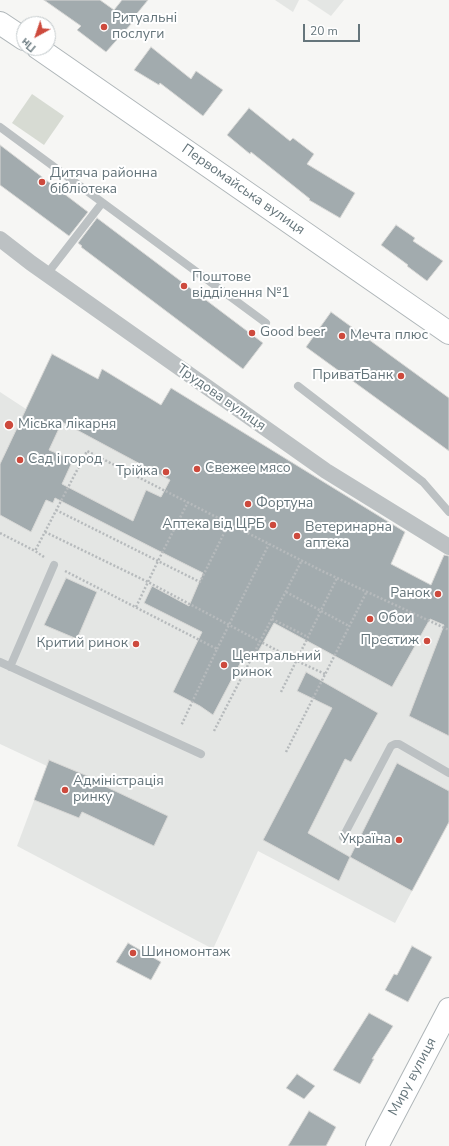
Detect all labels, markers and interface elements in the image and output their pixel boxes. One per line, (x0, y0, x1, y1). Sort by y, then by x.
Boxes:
place label: Ритуальні послуги (112, 11, 177, 44)
north arrow (16, 16, 56, 56)
scale bar (305, 16, 362, 42)
marker: Ритуальні послуги (99, 22, 109, 32)
text: 20 m (310, 23, 338, 39)
text: Пн (18, 34, 39, 55)
street label: Первомайська вулиця (178, 141, 308, 239)
place label: Дитяча районна бібліотека (50, 166, 158, 198)
marker: Дитяча районна бібліотека (37, 177, 47, 187)
place label: Поштове відділення №1 (192, 270, 290, 302)
marker: Поштове відділення №1 (179, 281, 189, 291)
place label: Good beer (260, 325, 326, 341)
marker: Good beer (247, 328, 257, 338)
place label: Мечта плюс (350, 328, 428, 344)
marker: Мечта плюс (337, 331, 347, 341)
street label: Трудова вулиця (173, 361, 269, 435)
place label: ПриватБанк (312, 368, 393, 384)
marker: ПриватБанк (396, 371, 406, 381)
place label: Міська лікарня (18, 417, 116, 433)
marker: Міська лікарня (3, 419, 15, 431)
place label: Сад і город (28, 452, 102, 468)
marker: Сад і город (15, 455, 25, 465)
place label: Свежее мясо (205, 461, 291, 477)
place label: Трійка (116, 464, 158, 480)
marker: Свежее мясо (192, 464, 202, 474)
marker: Трійка (161, 467, 171, 477)
place label: Фортуна (256, 496, 313, 512)
marker: Фортуна (243, 499, 253, 509)
place label: Аптека від ЦРБ (162, 517, 265, 533)
marker: Аптека від ЦРБ (268, 520, 278, 530)
place label: Ветеринарна аптека (305, 520, 392, 552)
marker: Ветеринарна аптека (292, 531, 302, 541)
place label: Ранок (390, 586, 430, 602)
marker: Ранок (433, 589, 443, 599)
place label: Обои (378, 611, 413, 627)
marker: Обои (365, 614, 375, 624)
place label: Престиж (361, 633, 419, 649)
place label: Критий ринок (36, 636, 128, 652)
marker: Престиж (422, 636, 432, 646)
marker: Критий ринок (131, 639, 141, 649)
place label: Центральний ринок (232, 649, 321, 682)
marker: Центральний ринок (219, 660, 229, 670)
place label: Адміністрація ринку (73, 774, 164, 806)
marker: Адміністрація ринку (60, 785, 70, 795)
place label: Україна (340, 832, 391, 848)
marker: Україна (394, 835, 404, 845)
place label: Шиномонтаж (141, 945, 230, 961)
marker: Шиномонтаж (128, 948, 138, 958)
street label: Миру вулиця (385, 1035, 441, 1119)

